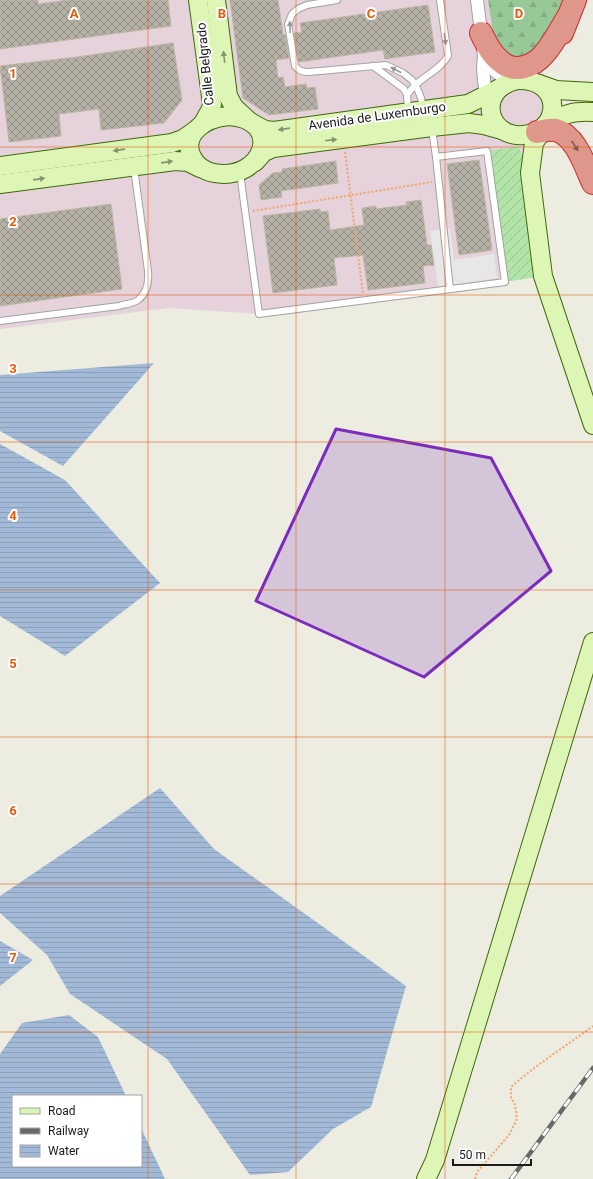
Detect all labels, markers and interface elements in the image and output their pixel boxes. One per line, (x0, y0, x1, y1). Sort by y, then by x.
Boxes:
text: A (70, 6, 79, 21)
text: B (218, 6, 226, 21)
text: C (367, 6, 376, 21)
text: D (515, 6, 523, 21)
one-way arrow (287, 20, 293, 33)
street label: Calle Belgrado (193, 22, 217, 106)
one-way arrow (442, 33, 448, 45)
one-way arrow (220, 51, 227, 63)
text: 1 (9, 66, 17, 81)
one-way arrow (390, 67, 401, 73)
street label: Avenida de Luxemburgo (307, 99, 447, 133)
one-way arrow (278, 126, 290, 132)
one-way arrow (325, 137, 337, 143)
one-way arrow (571, 140, 578, 152)
one-way arrow (113, 147, 125, 153)
one-way arrow (161, 159, 174, 165)
one-way arrow (33, 176, 45, 182)
text: 2 (9, 214, 17, 229)
text: 3 (9, 361, 17, 376)
text: 4 (9, 508, 17, 523)
text: 5 (9, 656, 17, 671)
text: 6 (9, 803, 17, 818)
text: 7 (9, 950, 17, 965)
legend (12, 1095, 142, 1167)
text: Road (48, 1104, 76, 1118)
text: Railway (48, 1124, 89, 1138)
scale bar (453, 1141, 531, 1167)
text: Water (48, 1144, 79, 1158)
text: 50 m (459, 1148, 486, 1162)

